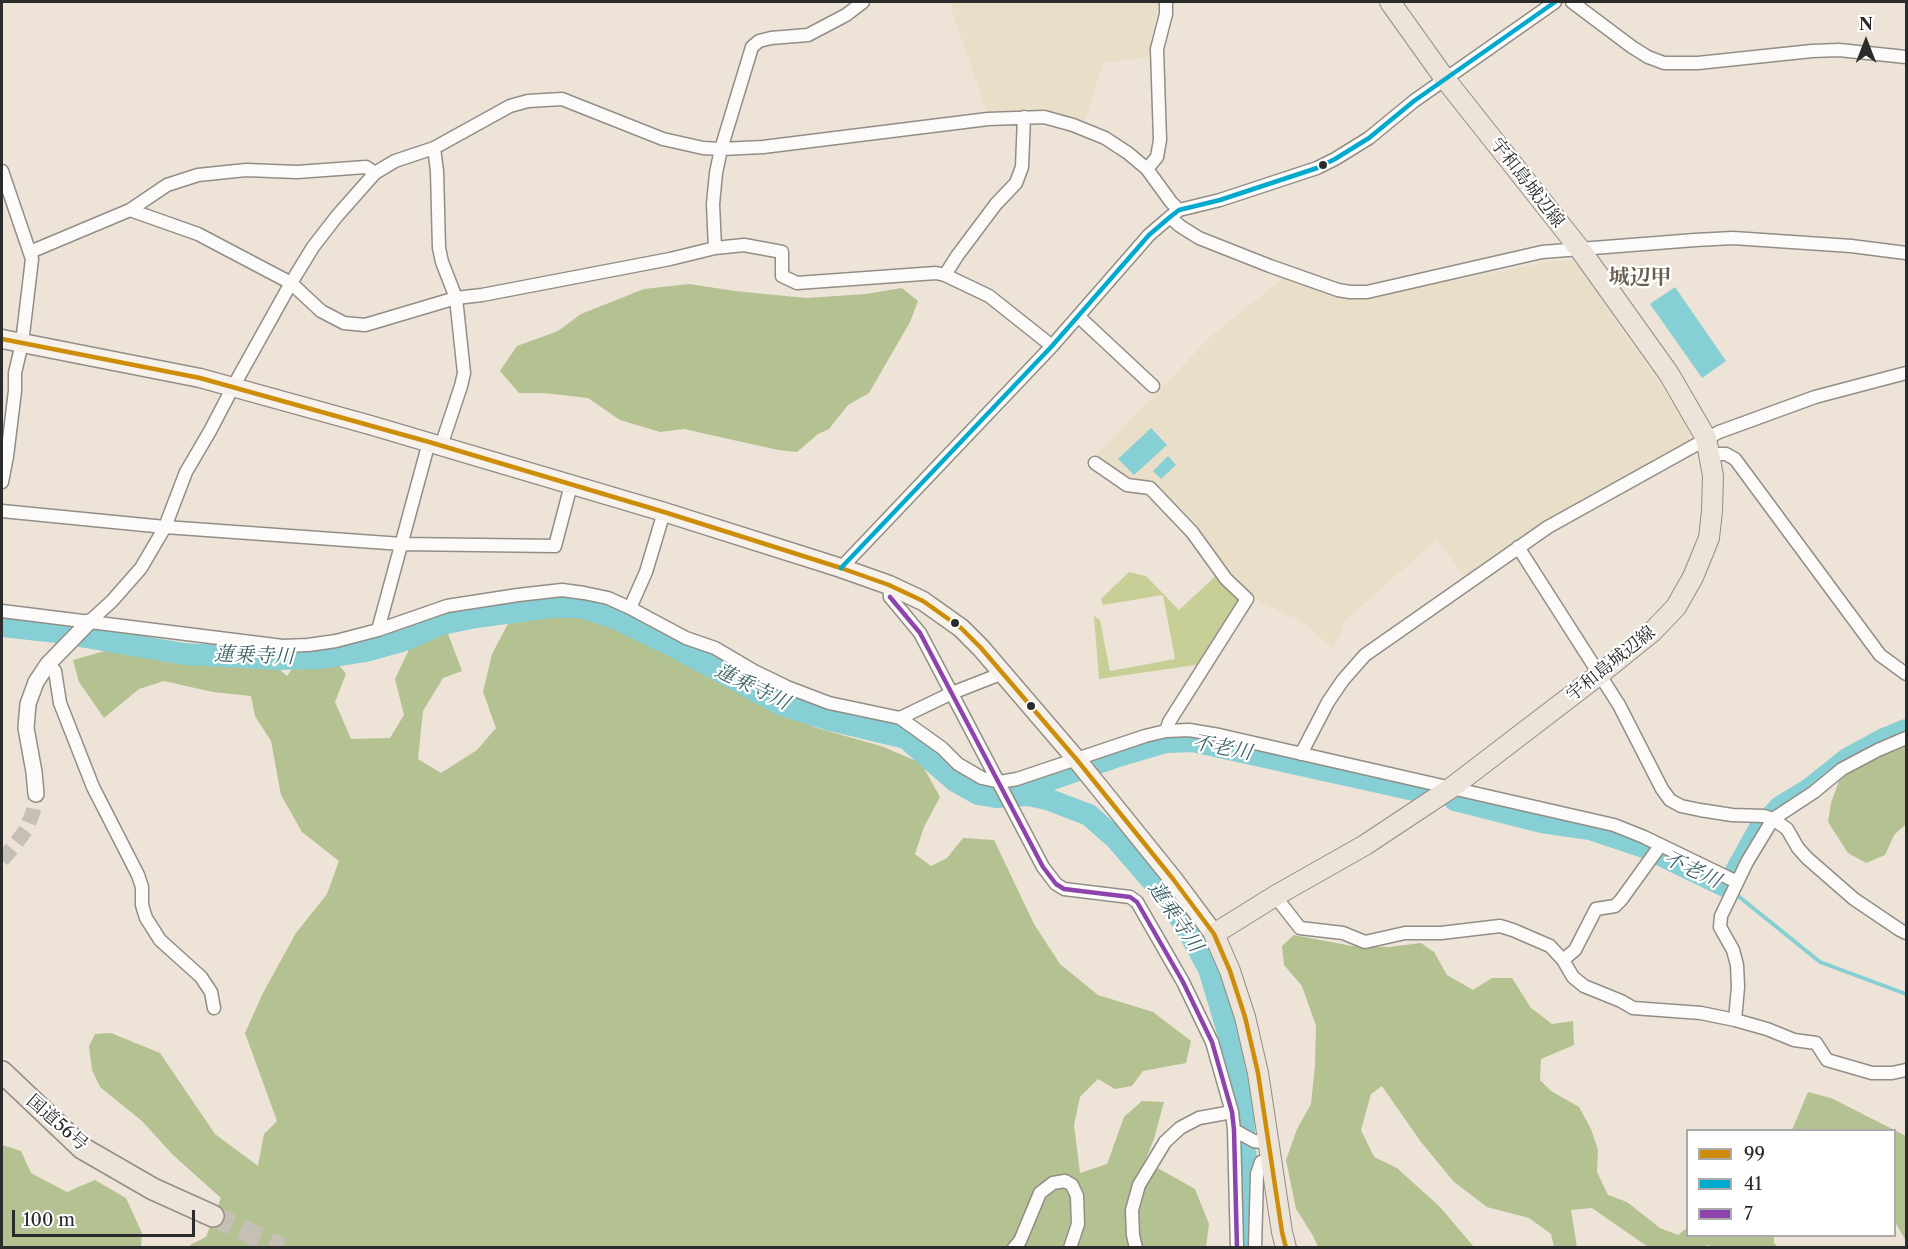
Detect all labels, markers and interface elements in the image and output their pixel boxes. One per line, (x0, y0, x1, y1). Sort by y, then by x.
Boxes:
north arrow (1836, 12, 1896, 72)
text: N (1859, 14, 1873, 34)
street label: 宇和島城辺線 (1485, 134, 1569, 232)
unlabelled marker (1317, 159, 1329, 171)
district label: 城辺甲 (1609, 265, 1671, 291)
unlabelled marker (949, 617, 961, 629)
street label: 宇和島城辺線 (1562, 622, 1660, 706)
water label: 蓮乗寺川 (214, 643, 294, 669)
water label: 蓮乗寺川 (711, 659, 793, 715)
unlabelled marker (1025, 700, 1037, 712)
water label: 不老川 (1190, 730, 1254, 766)
water label: 不老川 (1660, 846, 1724, 894)
water label: 蓮乗寺川 (1143, 877, 1207, 957)
street label: 国道56号 (22, 1090, 92, 1156)
legend (1686, 1129, 1896, 1237)
text: 99 (1744, 1143, 1765, 1165)
text: 41 (1744, 1173, 1762, 1195)
scale bar (15, 1198, 198, 1236)
text: 7 (1744, 1203, 1753, 1225)
text: 100 m (23, 1209, 75, 1231)

